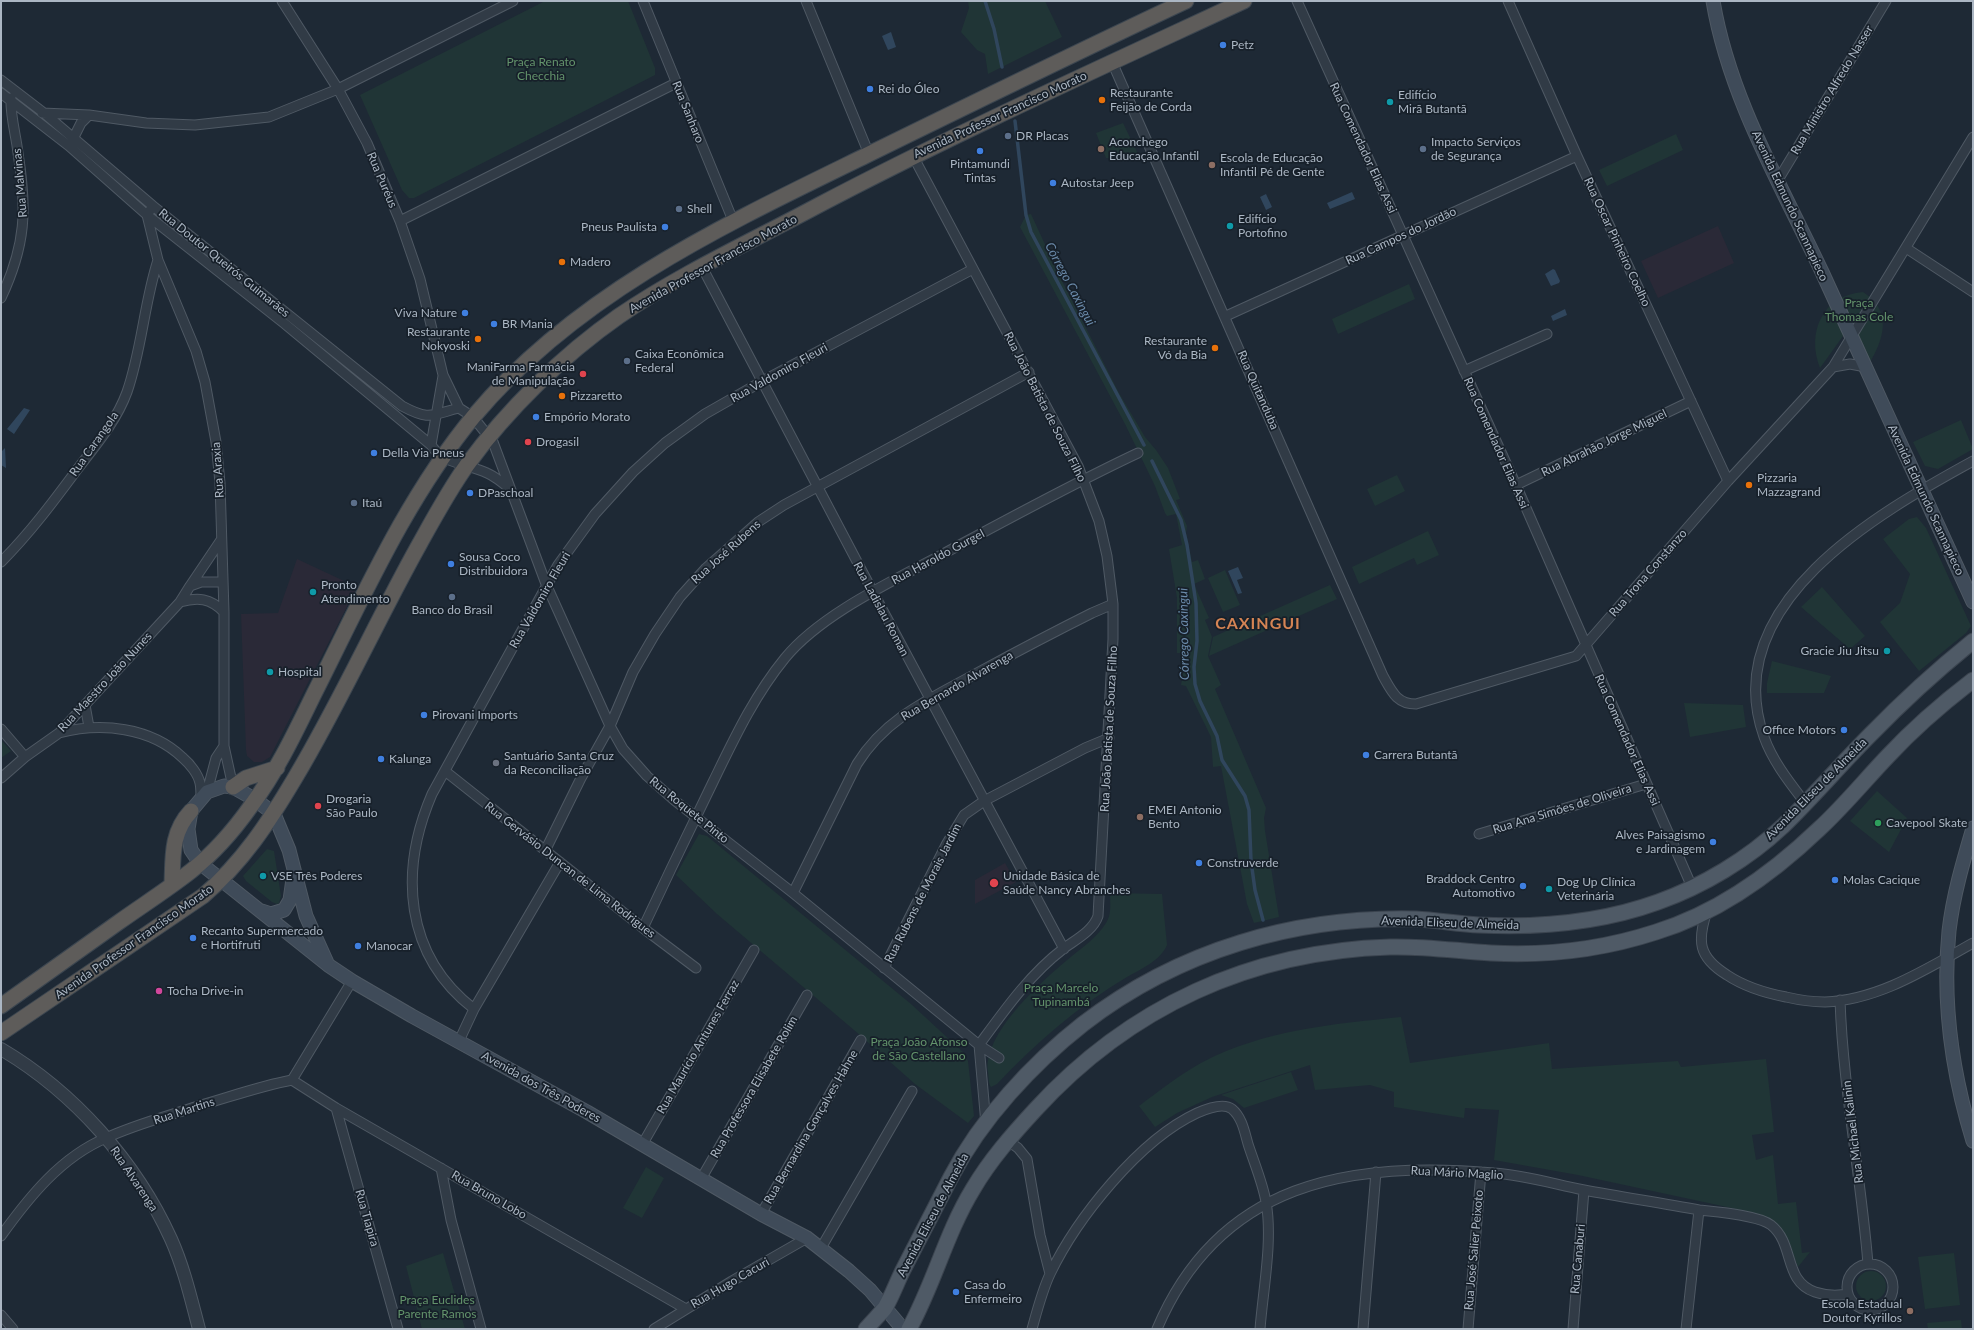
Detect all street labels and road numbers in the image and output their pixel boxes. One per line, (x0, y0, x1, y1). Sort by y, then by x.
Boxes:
street label: Rua Ministro Alfredo Nasser (1788, 23, 1876, 157)
street label: Avenida Professor Francisco Morato (911, 68, 1089, 162)
street label: Rua Sanharo (669, 79, 707, 145)
street label: Rua Comendador Elias Assi (1326, 80, 1400, 216)
street label: Avenida Edmundo Scannapieco (1749, 128, 1831, 284)
street label: Rua Malvinas (10, 148, 30, 218)
street label: Rua Puréus (364, 150, 400, 210)
street label: Rua Oscar Pinheiro Coelho (1581, 175, 1653, 309)
street label: Rua Campos do Jordão (1343, 204, 1459, 268)
street label: Rua Doutor Queirós Guimarães (156, 206, 292, 320)
street label: Avenida Professor Francisco Morato (627, 212, 799, 316)
street label: Rua João Batista de Souza Filho (1001, 330, 1089, 484)
street label: Rua Valdomiro Fleuri (728, 340, 830, 406)
street label: Rua Quitanduba (1234, 348, 1282, 432)
street label: Rua Comendador Elias Assi (1460, 375, 1532, 511)
street label: Rua Abrahão Jorge Miguel (1539, 406, 1669, 480)
street label: Rua Carangola (66, 409, 122, 479)
street label: Avenida Edmundo Scannapieco (1885, 422, 1967, 578)
street label: Rua Araxia (209, 441, 227, 499)
street label: Rua José Rubens (688, 517, 764, 587)
street label: Rua Haroldo Gurgel (889, 526, 987, 588)
street label: Rua Trona Constanzo (1606, 526, 1690, 620)
street label: Rua Valdomiro Fleuri (506, 549, 574, 651)
street label: Rua Ladislau Roman (850, 559, 912, 659)
street label: Rua Maestro João Nunes (55, 629, 155, 735)
street label: Rua João Batista de Souza Filho (1097, 645, 1121, 813)
street label: Rua Bernardo Alvarenga (898, 648, 1016, 724)
street label: Rua Comendador Elias Assi (1591, 672, 1663, 808)
street label: Avenida Eliseu de Almeida (1762, 735, 1870, 843)
street label: Rua Roquete Pinto (646, 774, 732, 846)
street label: Rua Ana Simões de Oliveira (1491, 781, 1633, 837)
street label: Rua Gervásio Duncan de Lima Rodrigues (482, 799, 658, 941)
street label: Rua Rubens de Morais Jardim (881, 821, 965, 965)
street label: Avenida Professor Francisco Morato (52, 882, 216, 1002)
street label: Avenida Eliseu de Almeida (1381, 913, 1519, 933)
street label: Rua Maurício Antunes Ferraz (654, 978, 742, 1116)
street label: Rua Professora Elisabete Rolim (707, 1013, 801, 1161)
street label: Rua Bernardina Gonçalves Hahne (761, 1047, 861, 1207)
street label: Avenida dos Três Poderes (479, 1048, 603, 1126)
street label: Rua Michael Kalinin (1840, 1080, 1866, 1184)
street label: Rua Martins (152, 1094, 216, 1128)
street label: Rua Alvarenga (107, 1144, 161, 1214)
street label: Avenida Eliseu de Almeida (894, 1151, 972, 1279)
street label: Rua Mário Maglio (1410, 1163, 1504, 1183)
street label: Rua Bruno Lobo (449, 1168, 529, 1222)
street label: Rua Tiapira (352, 1188, 382, 1248)
street label: Rua José Salier Peixoto (1462, 1189, 1486, 1311)
street label: Rua Canaburi (1568, 1223, 1588, 1295)
street label: Rua Hugo Cacuri (688, 1255, 772, 1311)

